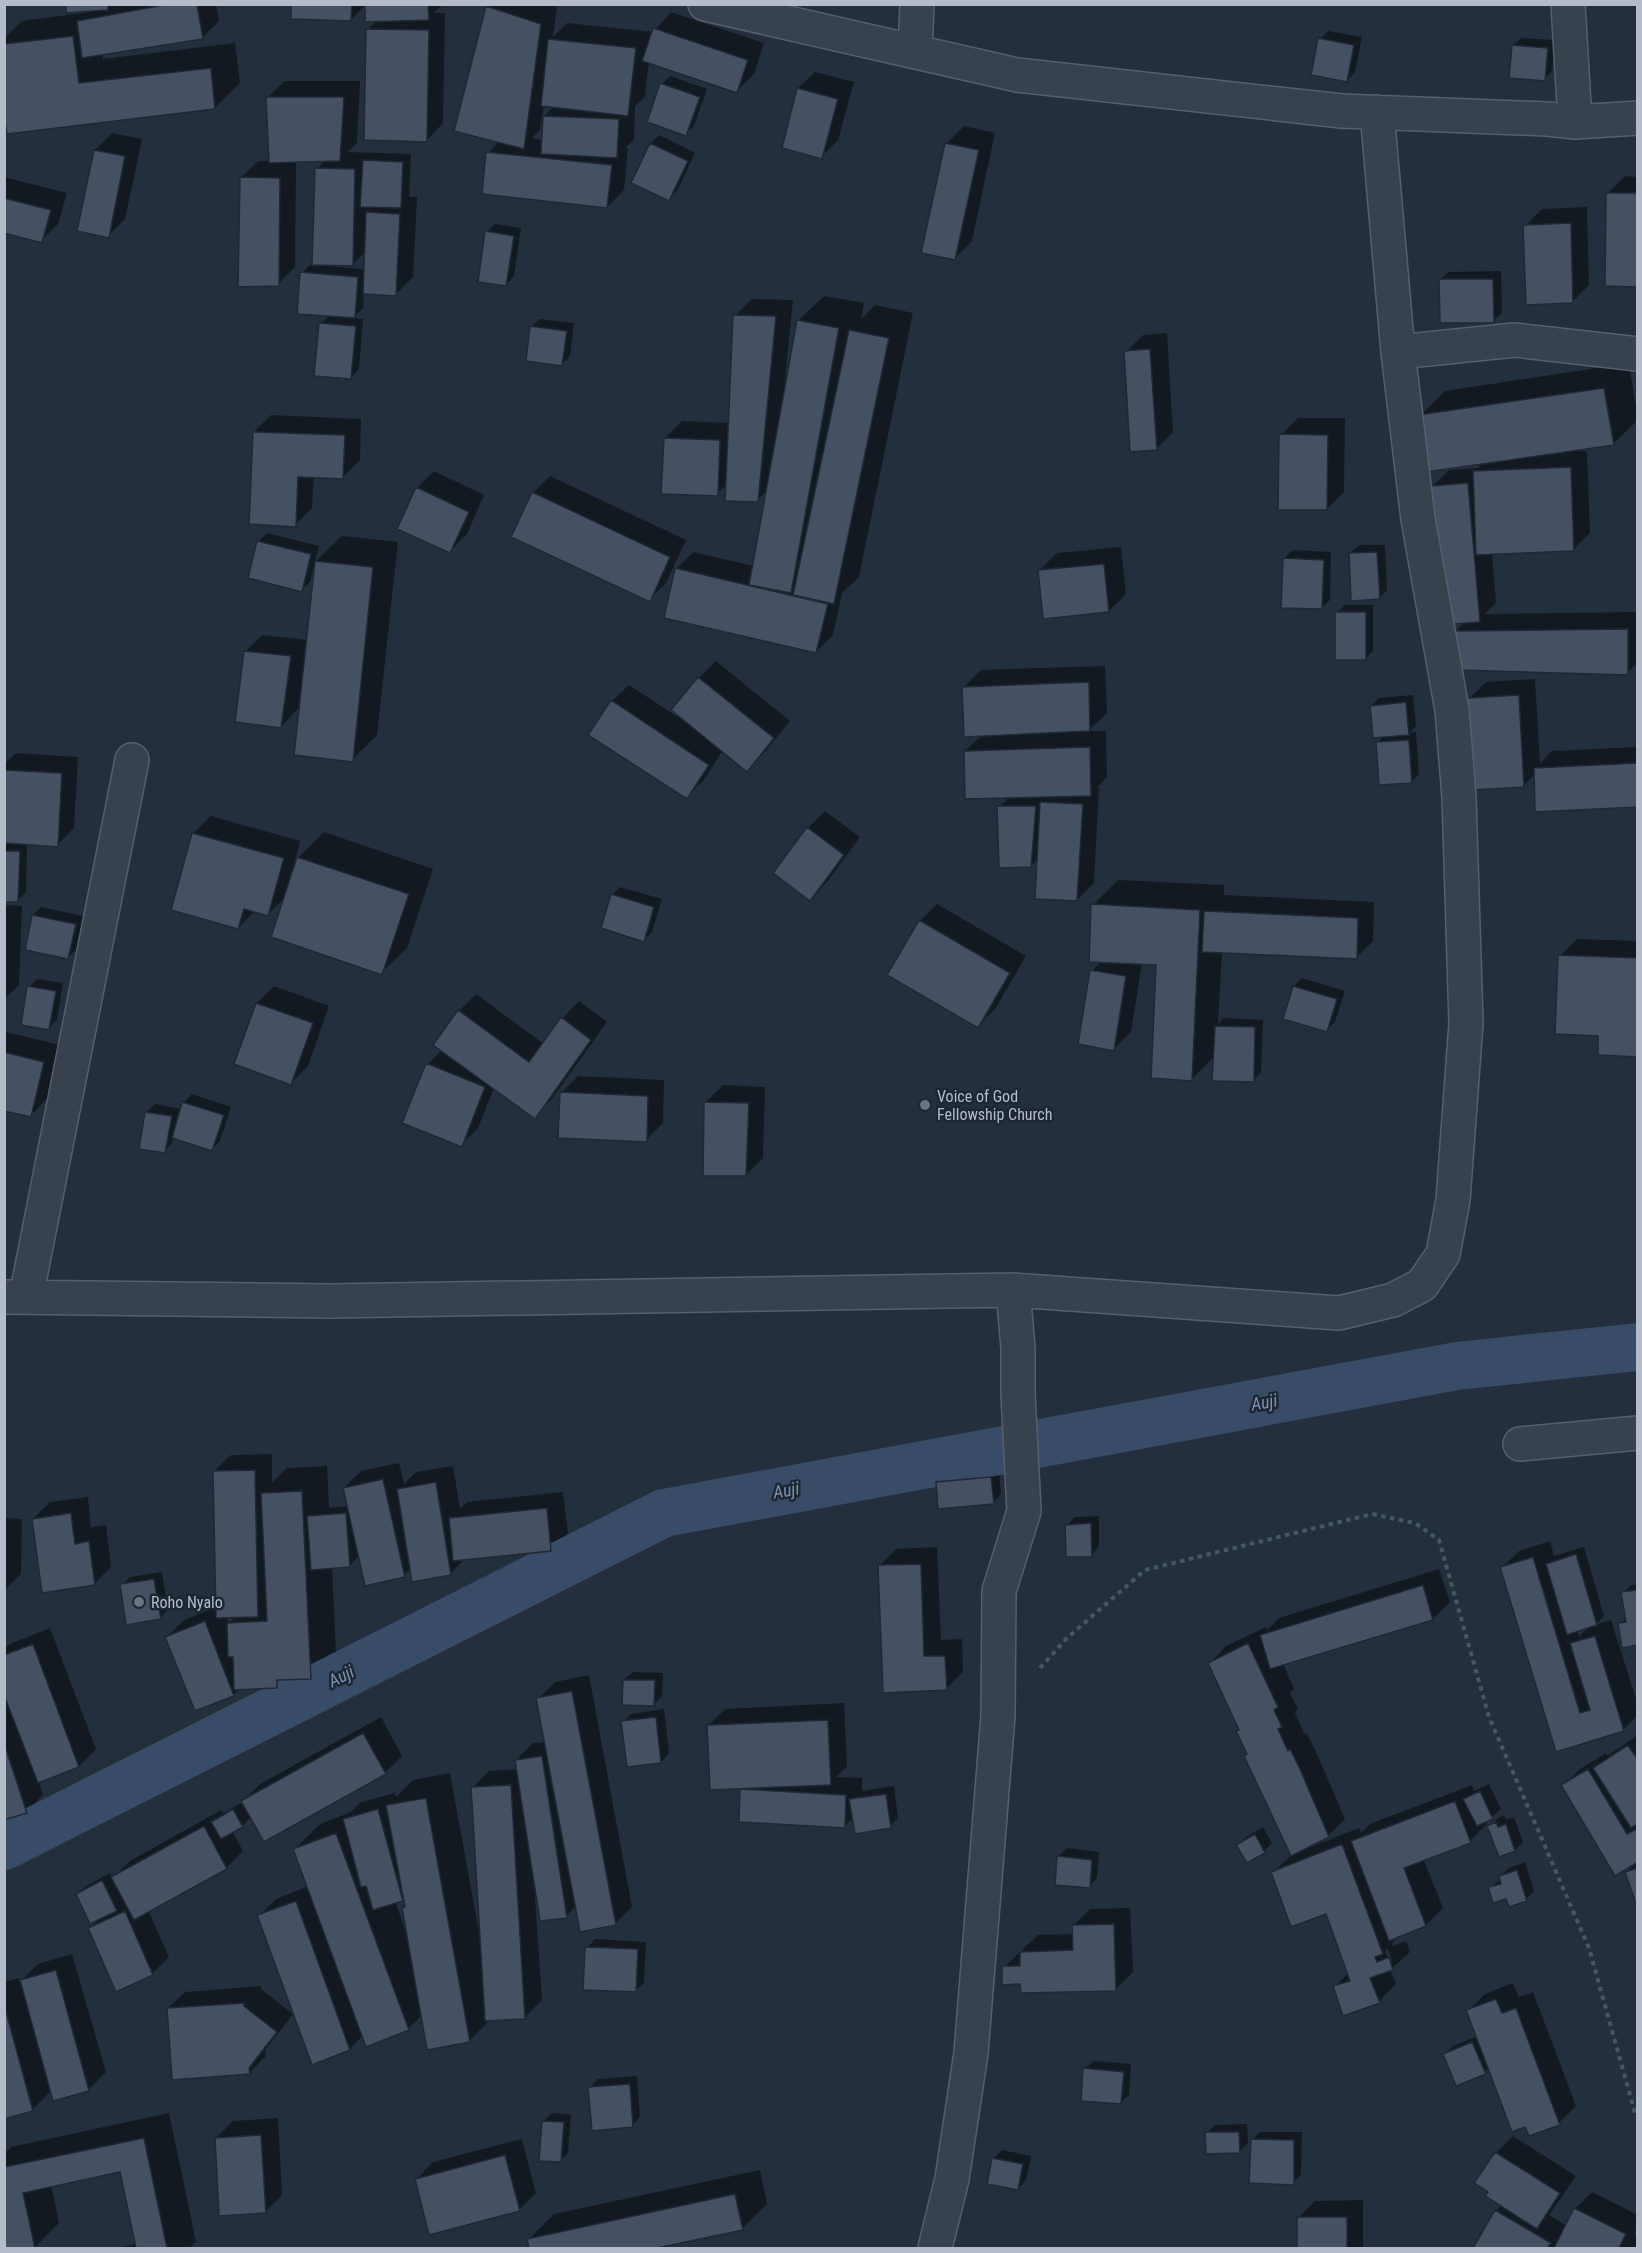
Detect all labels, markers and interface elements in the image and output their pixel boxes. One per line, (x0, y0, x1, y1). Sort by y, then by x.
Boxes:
place label: Voice of God Fellowship Church (937, 1087, 1052, 1124)
marker: Voice of God Fellowship Church (918, 1098, 932, 1112)
water label: Auji (1248, 1389, 1280, 1415)
water label: Auji (770, 1477, 802, 1503)
place label: Roho Nyalo (151, 1593, 223, 1612)
marker: Roho Nyalo (132, 1595, 146, 1609)
water label: Auji (324, 1660, 358, 1692)

